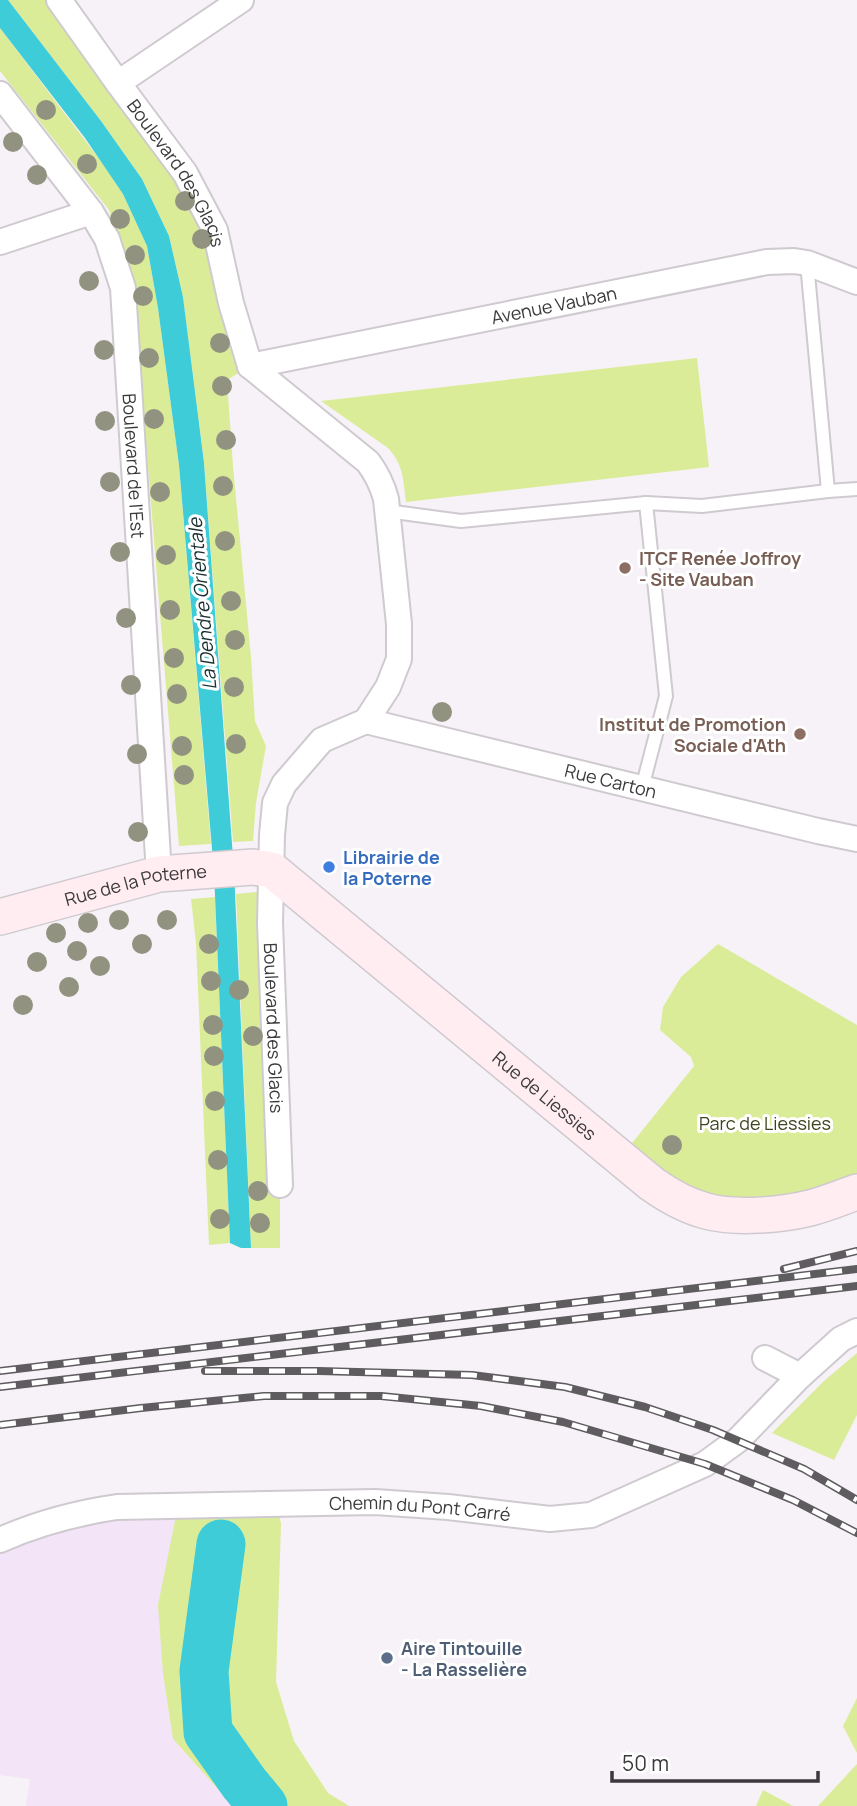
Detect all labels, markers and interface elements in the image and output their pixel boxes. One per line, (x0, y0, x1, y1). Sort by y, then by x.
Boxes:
street label: Boulevard des Glacis (122, 94, 230, 249)
street label: Avenue Vauban (489, 281, 619, 329)
street label: Boulevard de l'Est (117, 392, 150, 539)
water label: La Dendre Orientale (181, 515, 222, 691)
place label: ITCF Renée Joffroy - Site Vauban (639, 546, 801, 591)
marker: ITCF Renée Joffroy - Site Vauban (617, 560, 633, 576)
place label: Institut de Promotion Sociale d'Ath (599, 712, 786, 757)
marker: Institut de Promotion Sociale d'Ath (792, 726, 808, 742)
street label: Rue Carton (562, 758, 659, 803)
place label: Librairie de la Poterne (343, 845, 440, 890)
street label: Rue de la Poterne (62, 858, 208, 911)
marker: Librairie de la Poterne (321, 859, 337, 875)
street label: Boulevard des Glacis (259, 942, 289, 1114)
street label: Rue de Liessies (488, 1045, 602, 1145)
park label: Parc de Liessies (699, 1111, 831, 1135)
street label: Chemin du Pont Carré (329, 1490, 512, 1526)
place label: Aire Tintouille - La Rasselière (401, 1636, 527, 1681)
marker: Aire Tintouille - La Rasselière (379, 1650, 395, 1666)
scale bar (612, 1740, 818, 1784)
text: 50 m (622, 1749, 669, 1777)

